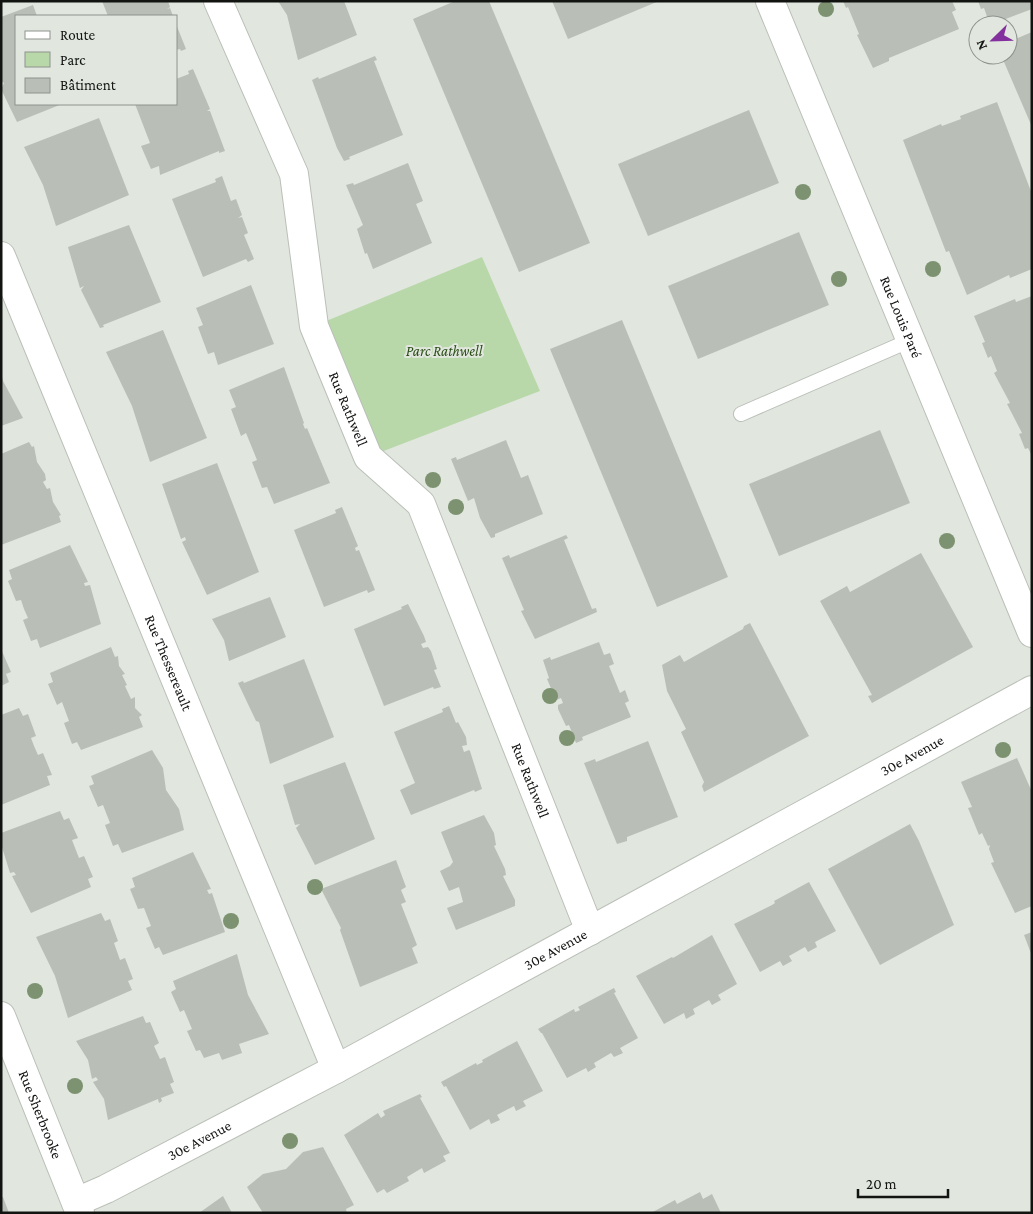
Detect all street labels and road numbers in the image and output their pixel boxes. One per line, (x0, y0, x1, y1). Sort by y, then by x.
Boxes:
street label: Rue Louis Paré (877, 274, 925, 361)
street label: Rue Rathwell (326, 369, 371, 449)
street label: Rue Thessereault (142, 613, 196, 714)
street label: 30e Avenue (878, 732, 947, 779)
street label: Rue Rathwell (508, 741, 552, 820)
street label: 30e Avenue (521, 926, 590, 973)
street label: Rue Sherbrooke (16, 1068, 65, 1161)
street label: 30e Avenue (165, 1117, 234, 1163)

